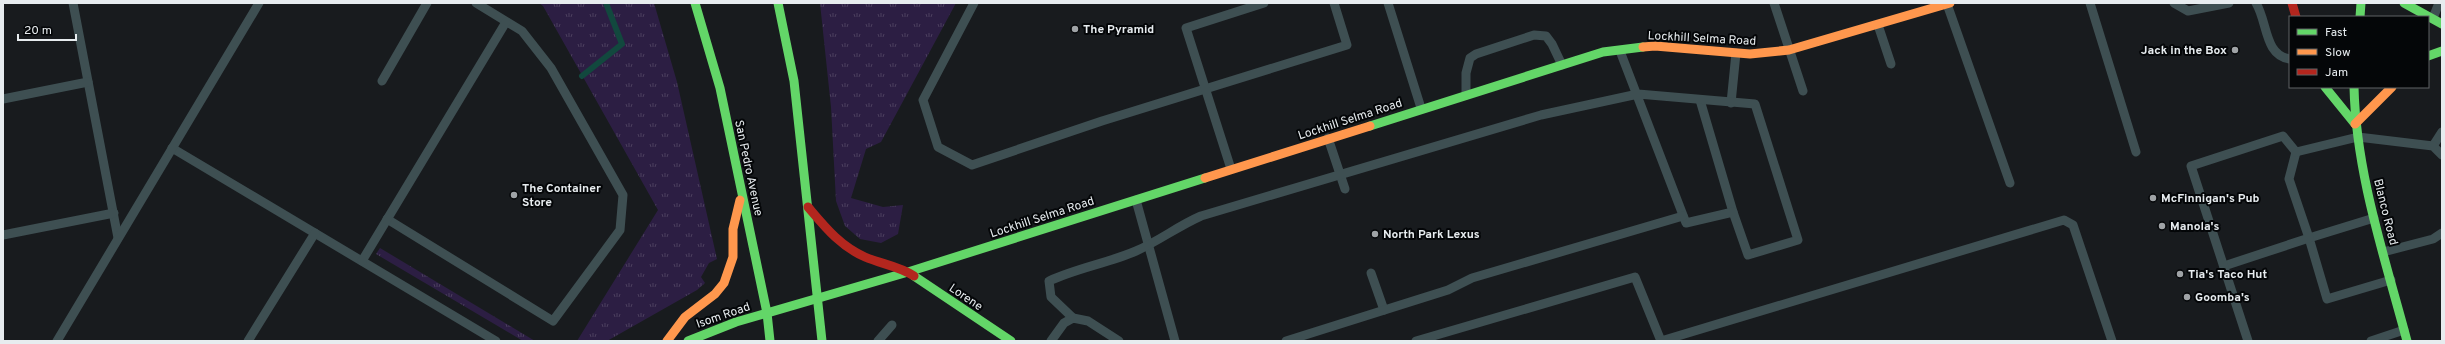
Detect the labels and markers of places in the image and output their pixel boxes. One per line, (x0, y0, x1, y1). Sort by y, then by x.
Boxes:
place label: The Pyramid (1083, 22, 1154, 38)
marker: The Pyramid (1070, 24, 1080, 34)
place label: Jack in the Box (2141, 43, 2227, 59)
marker: Jack in the Box (2230, 45, 2240, 55)
place label: The Container Store (522, 181, 601, 211)
marker: The Container Store (509, 190, 519, 200)
place label: McFinnigan's Pub (2161, 191, 2260, 207)
marker: McFinnigan's Pub (2148, 193, 2158, 203)
place label: Manola's (2170, 219, 2220, 235)
marker: Manola's (2157, 221, 2167, 231)
place label: North Park Lexus (1383, 227, 1480, 243)
marker: North Park Lexus (1370, 229, 1380, 239)
place label: Tia's Taco Hut (2188, 267, 2267, 283)
marker: Tia's Taco Hut (2175, 269, 2185, 279)
place label: Goomba's (2195, 290, 2250, 306)
marker: Goomba's (2182, 292, 2192, 302)

